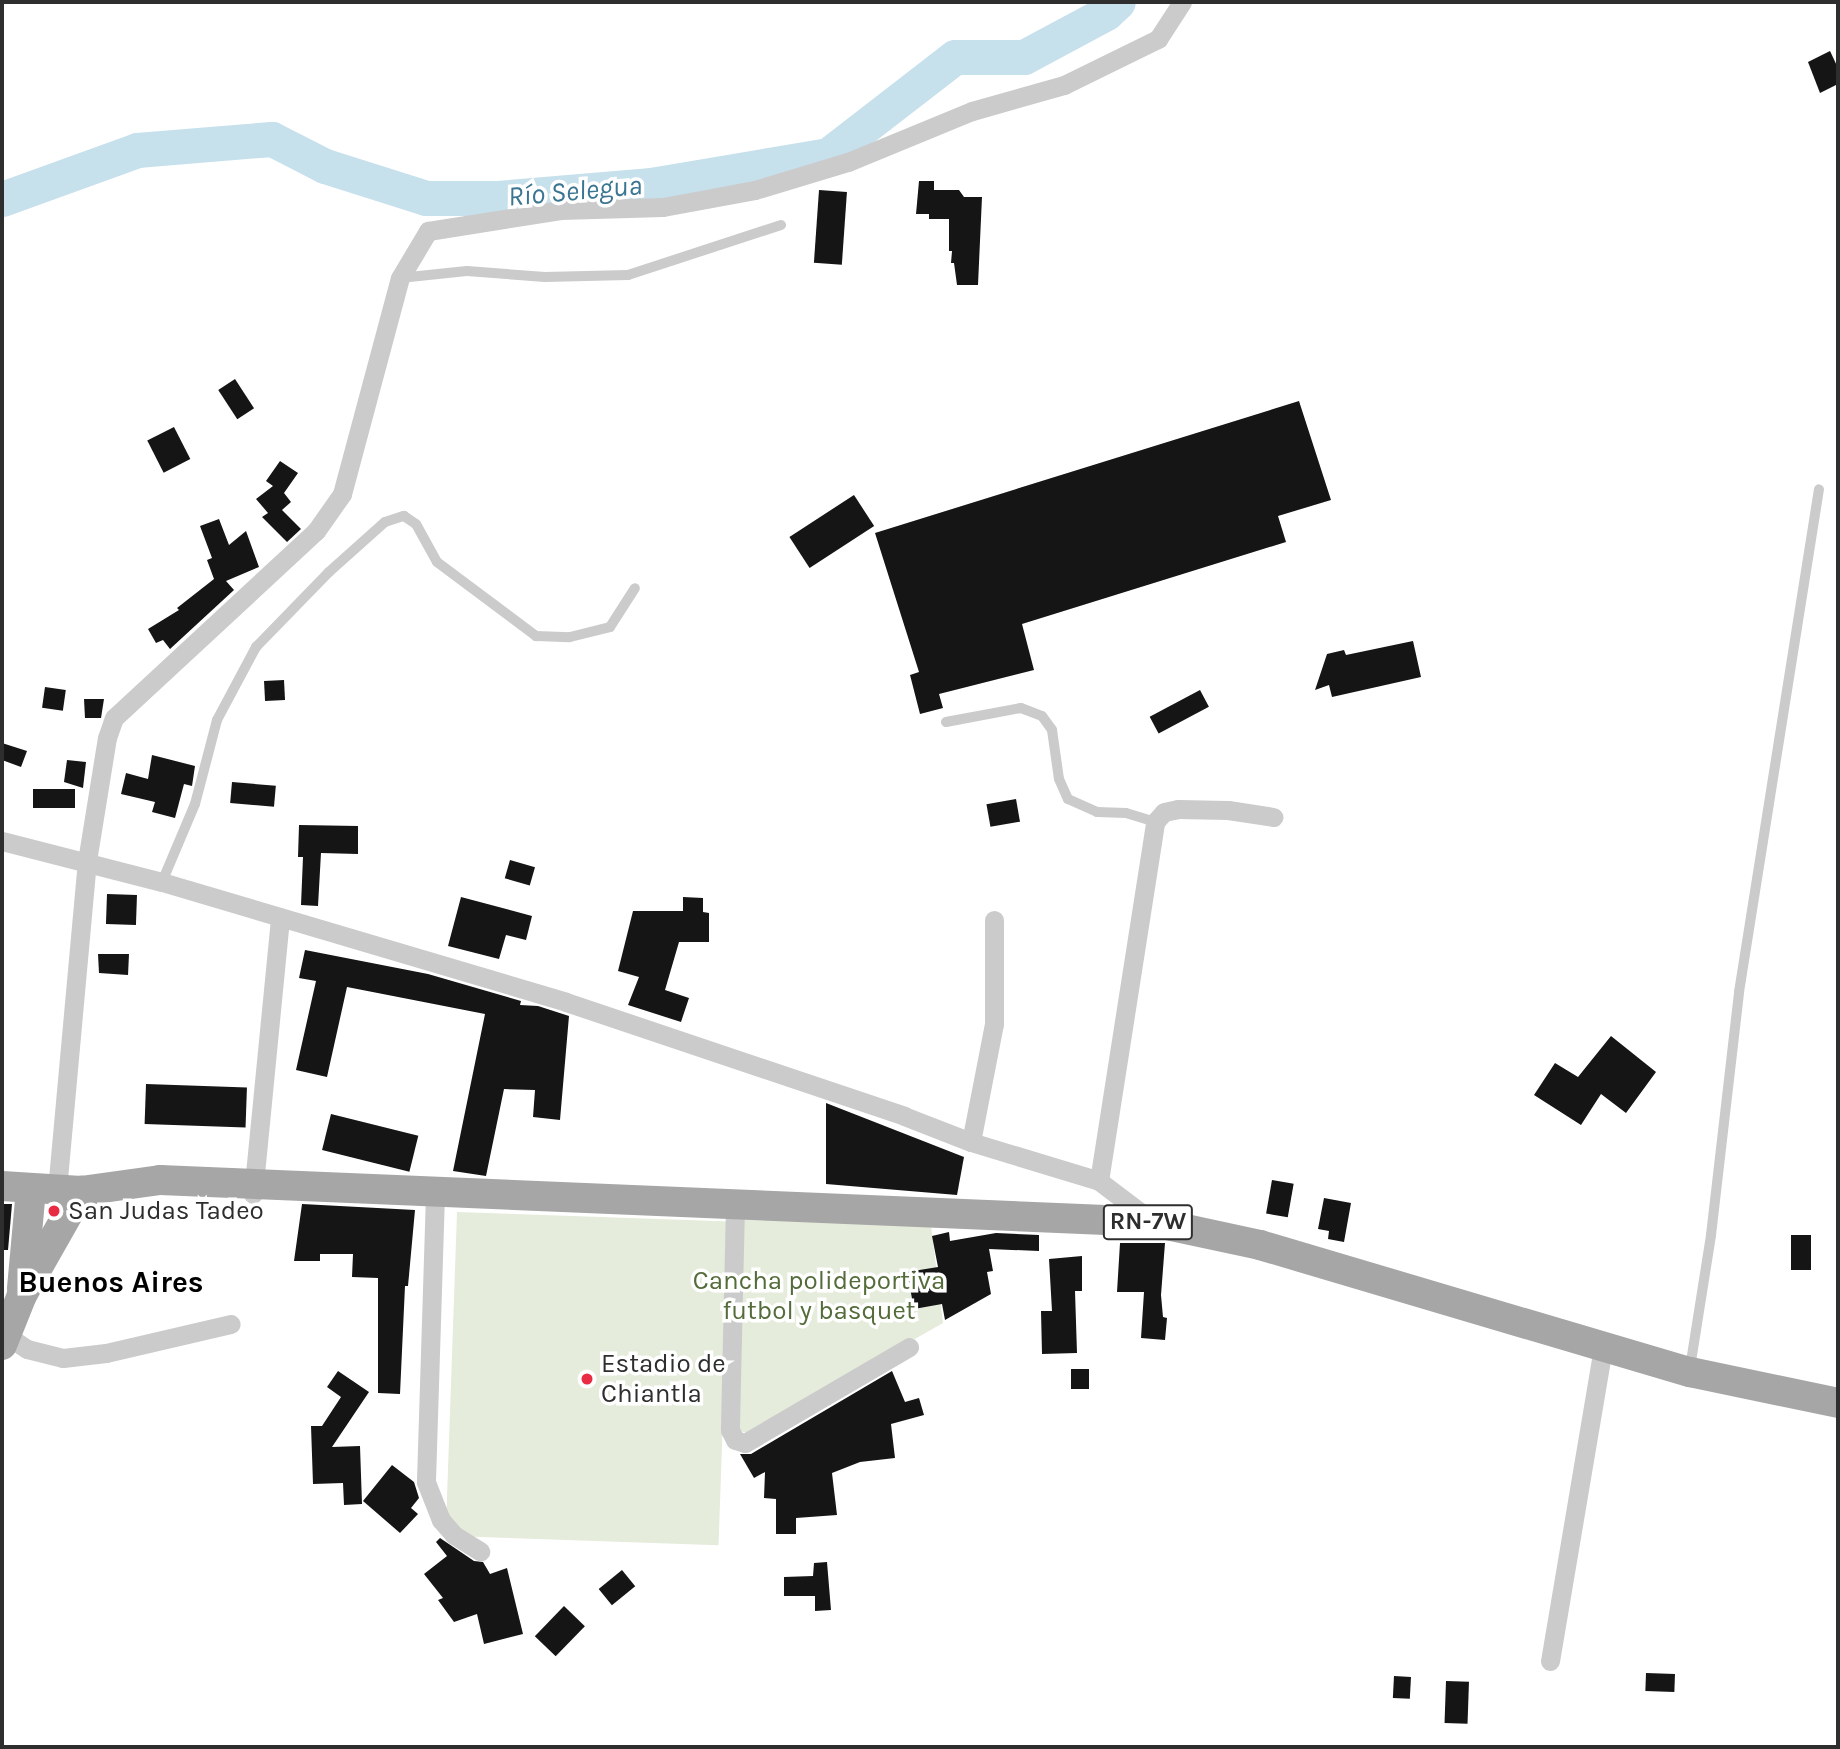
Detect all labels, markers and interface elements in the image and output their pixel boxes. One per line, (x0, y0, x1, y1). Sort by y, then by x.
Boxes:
water label: Río Selegua (507, 168, 643, 214)
place label: San Judas Tadeo (68, 1195, 264, 1227)
road number: RN-7W (1102, 1202, 1194, 1242)
marker: San Judas Tadeo (46, 1203, 62, 1219)
district label: Buenos Aires (18, 1264, 204, 1300)
park label: Cancha polideportiva futbol y basquet (693, 1265, 945, 1326)
place label: Estadio de Chiantla (601, 1348, 726, 1410)
marker: Estadio de Chiantla (579, 1371, 595, 1387)

